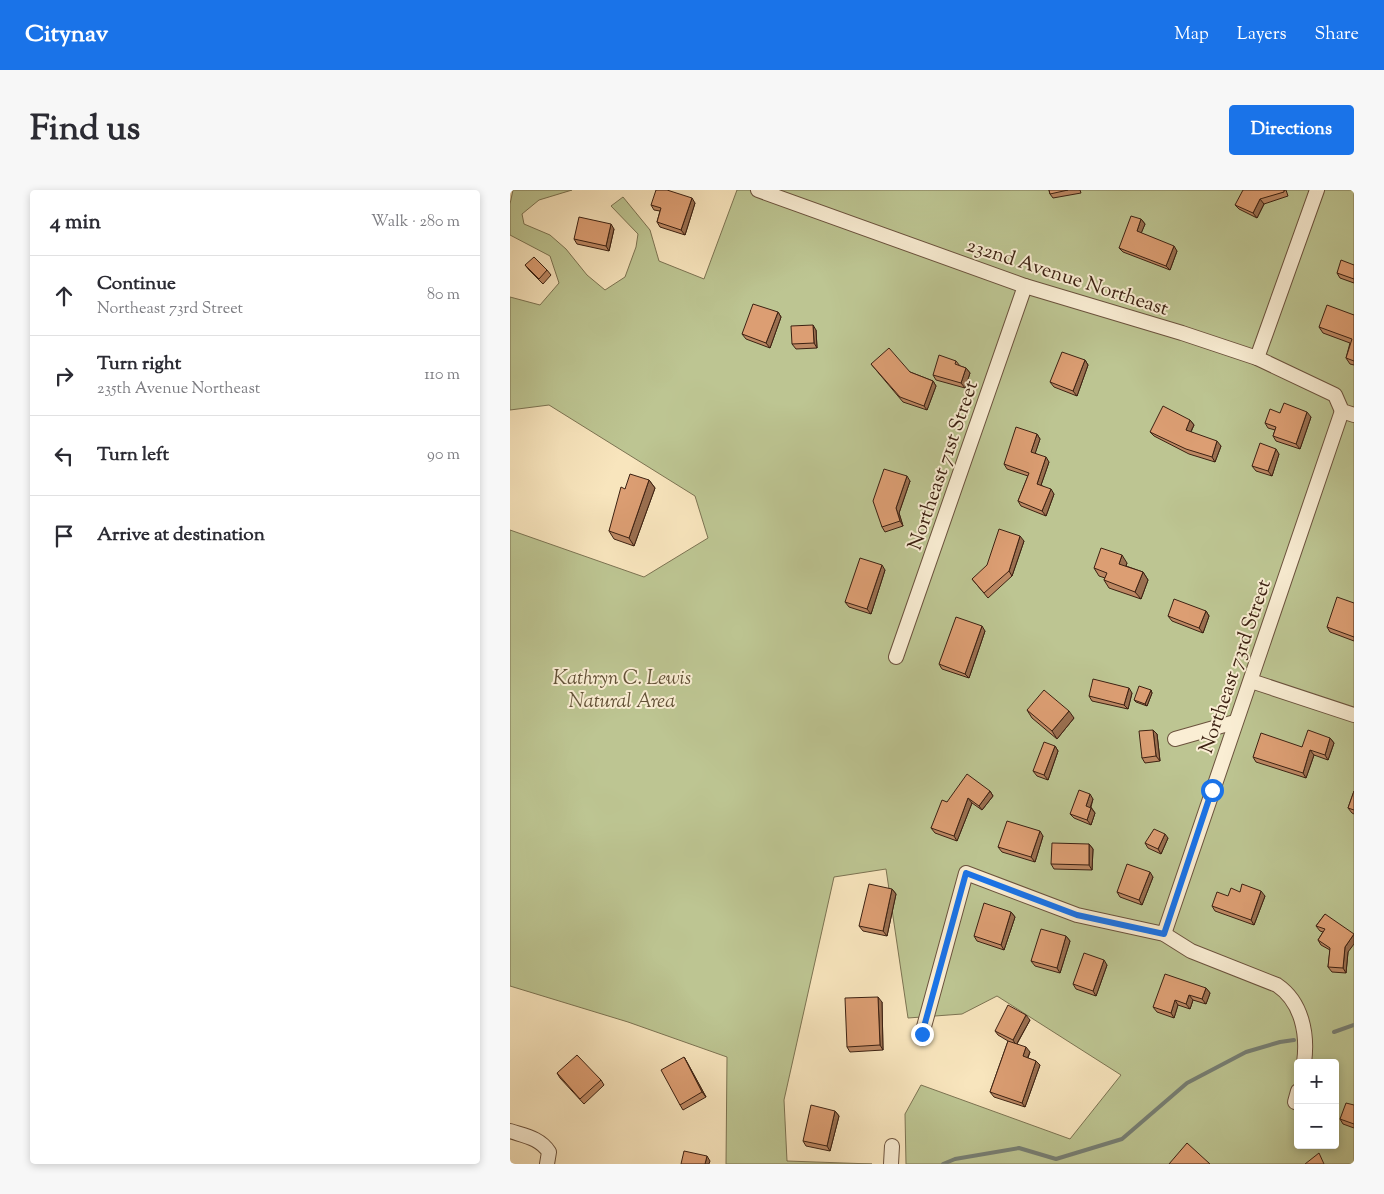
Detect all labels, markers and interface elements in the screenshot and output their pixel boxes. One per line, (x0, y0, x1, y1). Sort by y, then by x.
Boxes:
text: Citynav (25, 18, 108, 52)
text: Map (1174, 22, 1209, 48)
text: Layers (1237, 22, 1287, 48)
text: Share (1315, 22, 1359, 48)
text: Find us (30, 105, 140, 156)
button: Directions (1229, 105, 1354, 155)
text: 4 min (50, 208, 101, 238)
text: Walk · 280 m (371, 211, 460, 234)
street label: 232nd Avenue Northeast (962, 232, 1172, 325)
text: Continue (97, 271, 176, 298)
icon: ahead (50, 282, 78, 310)
text: 80 m (427, 284, 460, 307)
text: Northeast 73rd Street (97, 298, 243, 321)
text: Turn right (97, 351, 181, 378)
icon: right (50, 362, 78, 390)
text: 110 m (424, 364, 460, 387)
street label: Northeast 71st Street (902, 377, 987, 554)
text: 235th Avenue Northeast (97, 378, 260, 401)
icon: left (50, 442, 78, 470)
text: Turn left (97, 442, 169, 469)
text: 90 m (427, 444, 460, 467)
icon: arrive (50, 522, 78, 550)
text: Arrive at destination (97, 522, 265, 549)
street label: Northeast 73rd Street (1193, 576, 1280, 758)
park label: Kathryn C. Lewis Natural Area (553, 665, 692, 717)
route start (1201, 779, 1224, 802)
route end (911, 1023, 934, 1046)
map controls (1294, 1059, 1339, 1149)
button: + (1294, 1059, 1339, 1104)
button: − (1294, 1104, 1339, 1149)

